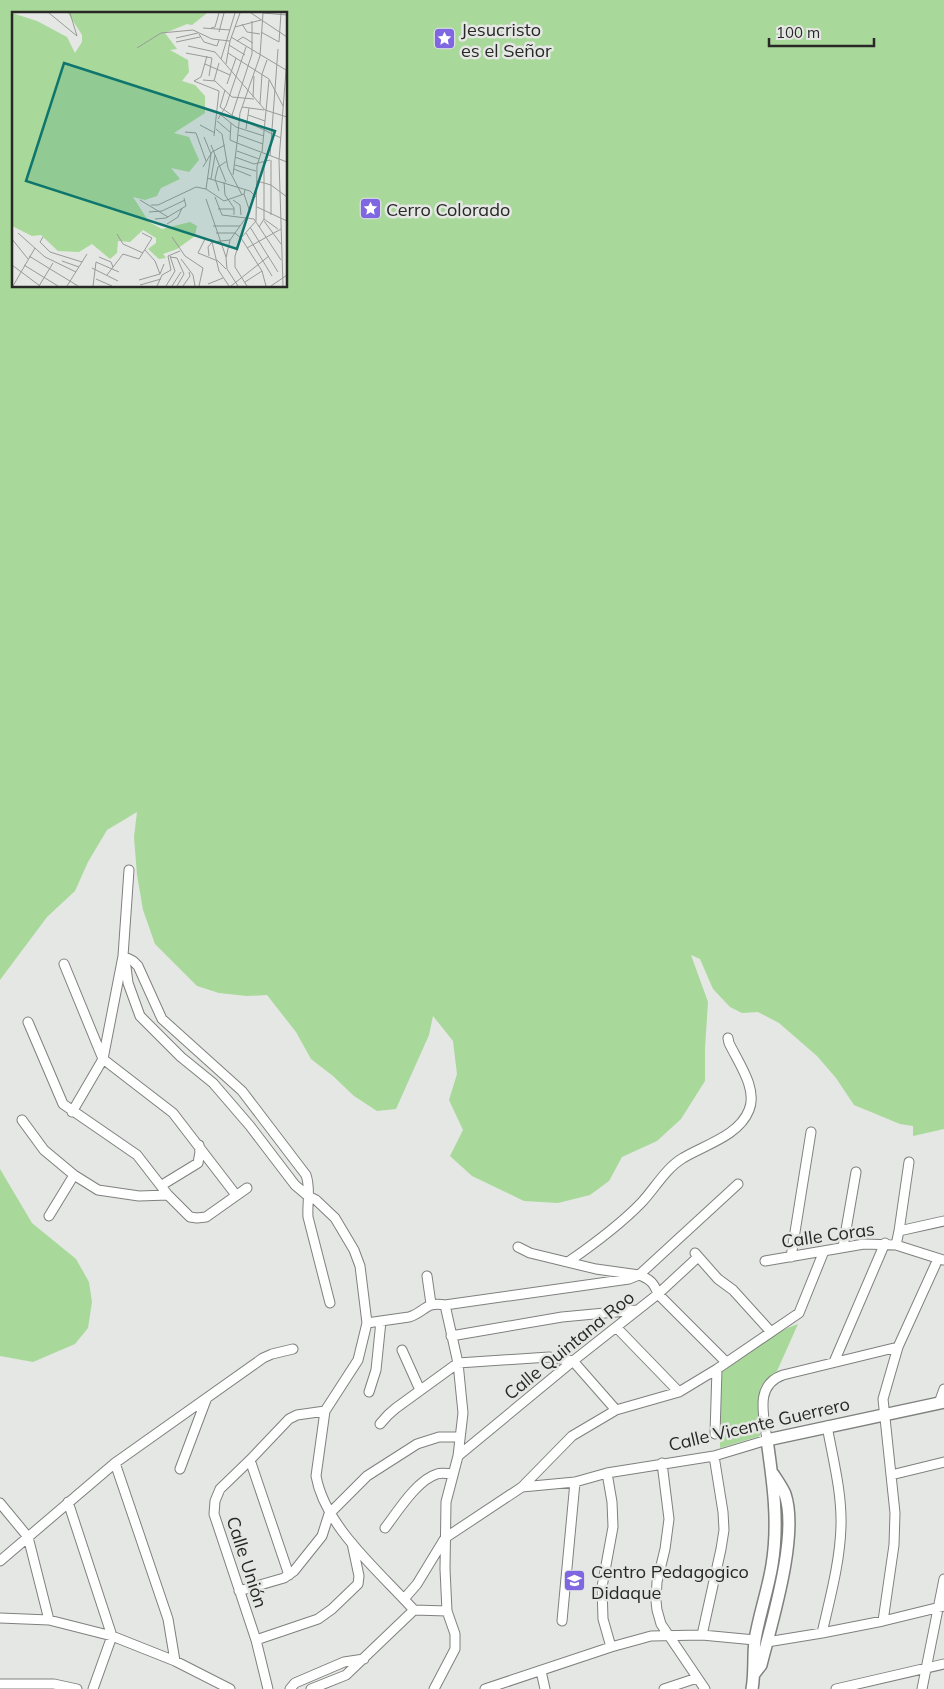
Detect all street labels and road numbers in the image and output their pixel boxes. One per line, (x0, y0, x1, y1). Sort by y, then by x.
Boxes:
street label: Calle Coras (780, 1217, 876, 1253)
street label: Calle Quintana Roo (499, 1285, 639, 1405)
street label: Calle Vicente Guerrero (666, 1392, 852, 1456)
street label: Calle Unión (221, 1513, 273, 1611)

